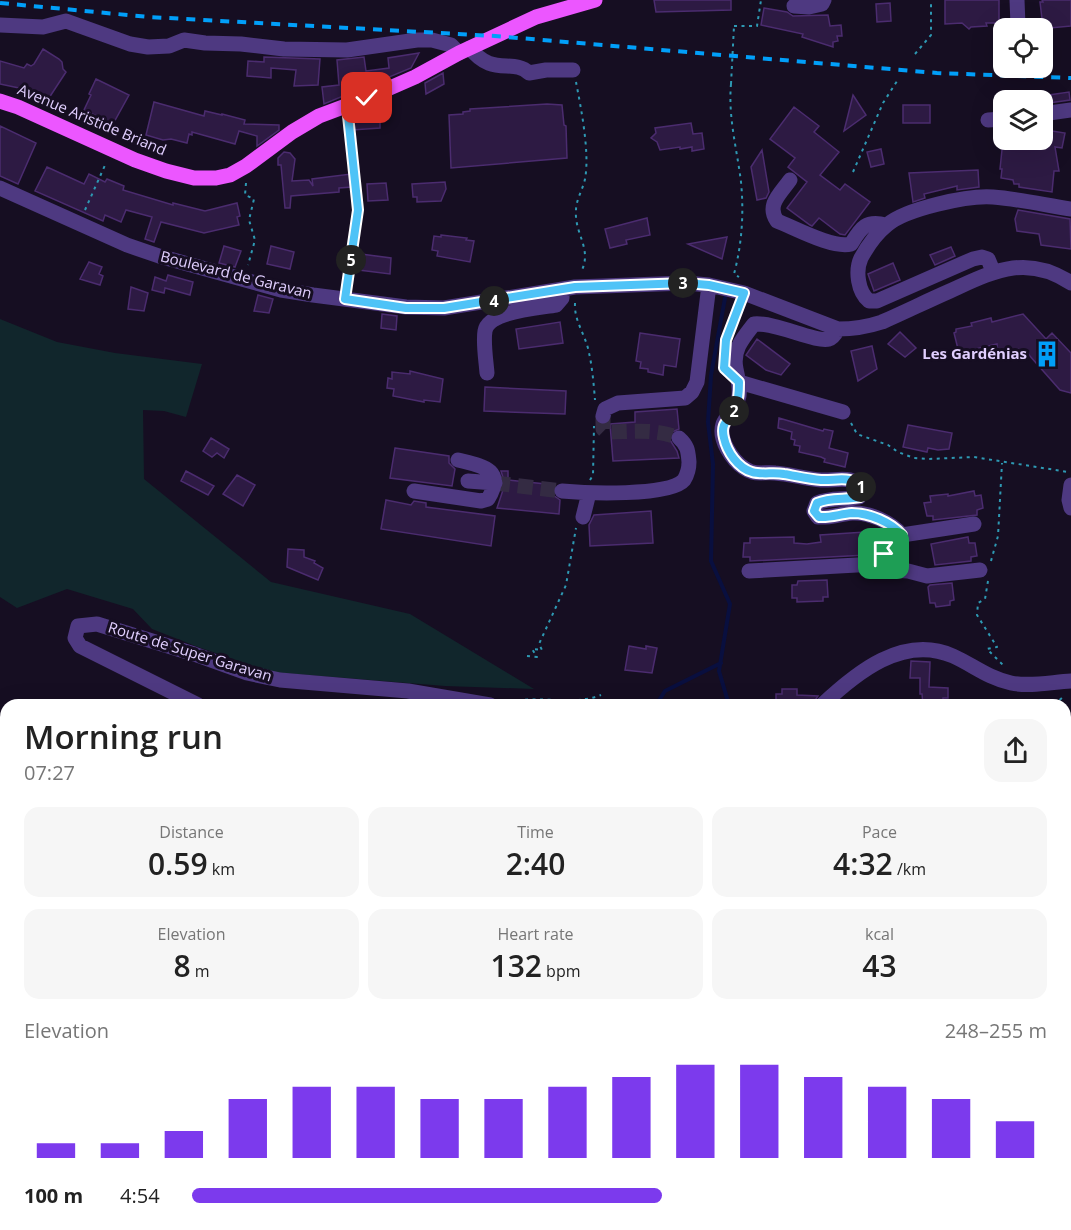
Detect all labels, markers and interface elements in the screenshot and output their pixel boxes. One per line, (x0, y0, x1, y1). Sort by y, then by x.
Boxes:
map controls (993, 18, 1053, 150)
button: locate (993, 18, 1053, 78)
pin (341, 72, 392, 123)
street label: Avenue Aristide Briand (15, 79, 170, 159)
icon: check (350, 81, 383, 114)
button: layers (993, 90, 1053, 150)
pin: 5 (336, 245, 366, 275)
street label: Boulevard de Garavan (158, 246, 314, 303)
text: 5 (346, 249, 356, 271)
pin: 3 (668, 268, 698, 298)
text: 3 (678, 272, 688, 294)
pin: 4 (479, 286, 509, 316)
text: 4 (489, 290, 499, 312)
building icon: Les Gardénias (1032, 339, 1062, 369)
place label: Les Gardénias (922, 343, 1027, 363)
pin: 2 (719, 396, 749, 426)
text: 2 (729, 400, 739, 422)
pin: 1 (846, 472, 876, 502)
text: 1 (856, 476, 866, 498)
pin (858, 528, 909, 579)
icon: arrive (867, 537, 900, 570)
street label: Route de Super Garavan (106, 617, 275, 686)
text: Morning run (24, 714, 223, 759)
button: share (984, 719, 1047, 782)
text: 07:27 (24, 759, 75, 786)
text: Distance (159, 821, 224, 843)
text: Time (517, 821, 554, 843)
text: Pace (862, 821, 897, 843)
text: 0.59 (148, 843, 208, 884)
text: 2:40 (506, 843, 565, 884)
text: 4:32 (833, 843, 893, 884)
text: km (208, 858, 235, 880)
text: /km (893, 858, 926, 880)
text: Elevation (158, 923, 225, 945)
text: Heart rate (497, 923, 574, 945)
text: kcal (865, 923, 894, 945)
text: 8 (173, 945, 191, 986)
text: 132 (490, 945, 542, 986)
text: 43 (862, 945, 897, 986)
text: m (191, 960, 210, 982)
text: bpm (542, 960, 581, 982)
text: Elevation (24, 1017, 109, 1044)
text: 248–255 m (945, 1017, 1047, 1044)
text: 100 m (24, 1182, 83, 1209)
text: 4:54 (120, 1182, 160, 1209)

